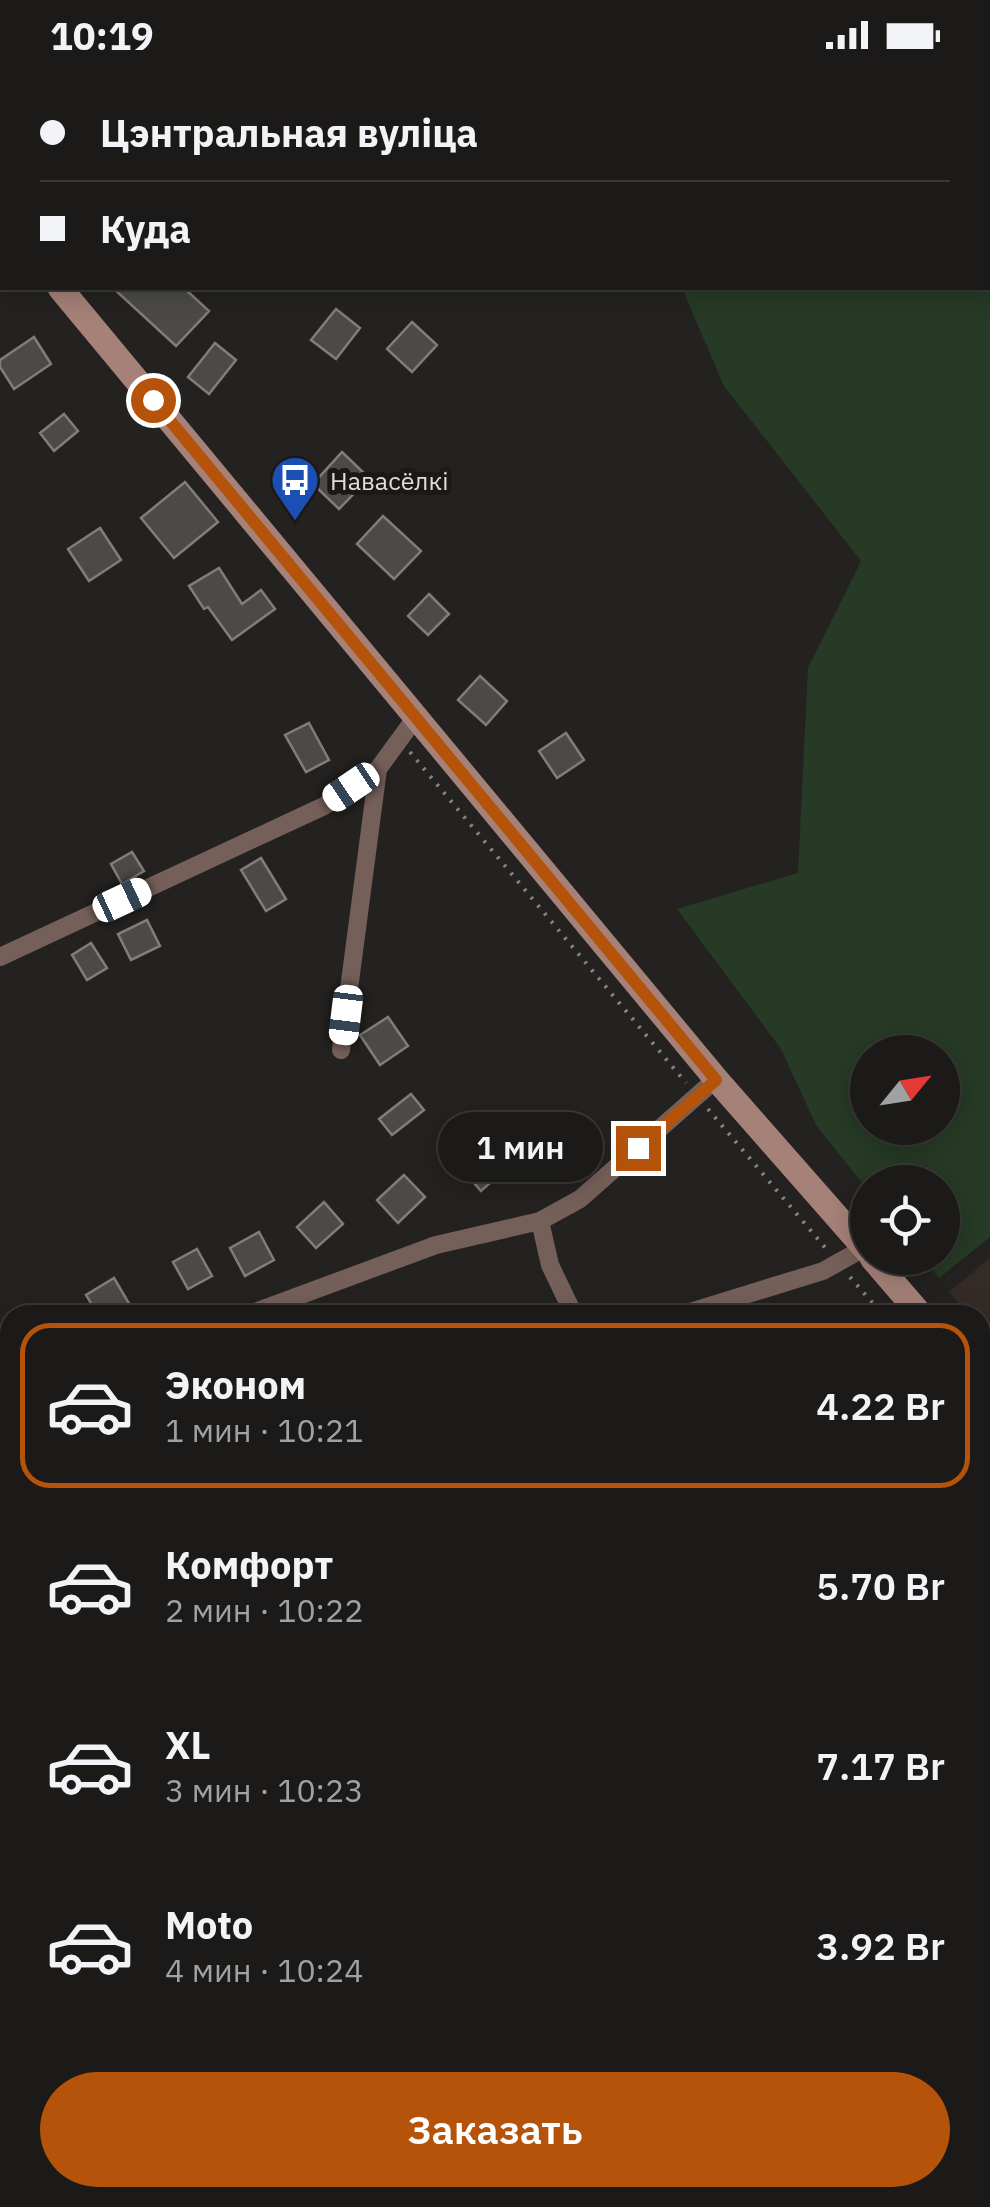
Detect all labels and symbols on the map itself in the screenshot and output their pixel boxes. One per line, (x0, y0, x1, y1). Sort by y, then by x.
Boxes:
route start (131, 378, 176, 423)
bus stop icon: Навасёлкі (269, 454, 321, 522)
place label: Навасёлкі (330, 464, 448, 497)
car (318, 758, 384, 816)
car (88, 874, 156, 926)
car (327, 983, 365, 1047)
north arrow (850, 1035, 960, 1145)
callout: 1 мин (438, 1113, 603, 1183)
route end (616, 1126, 661, 1171)

